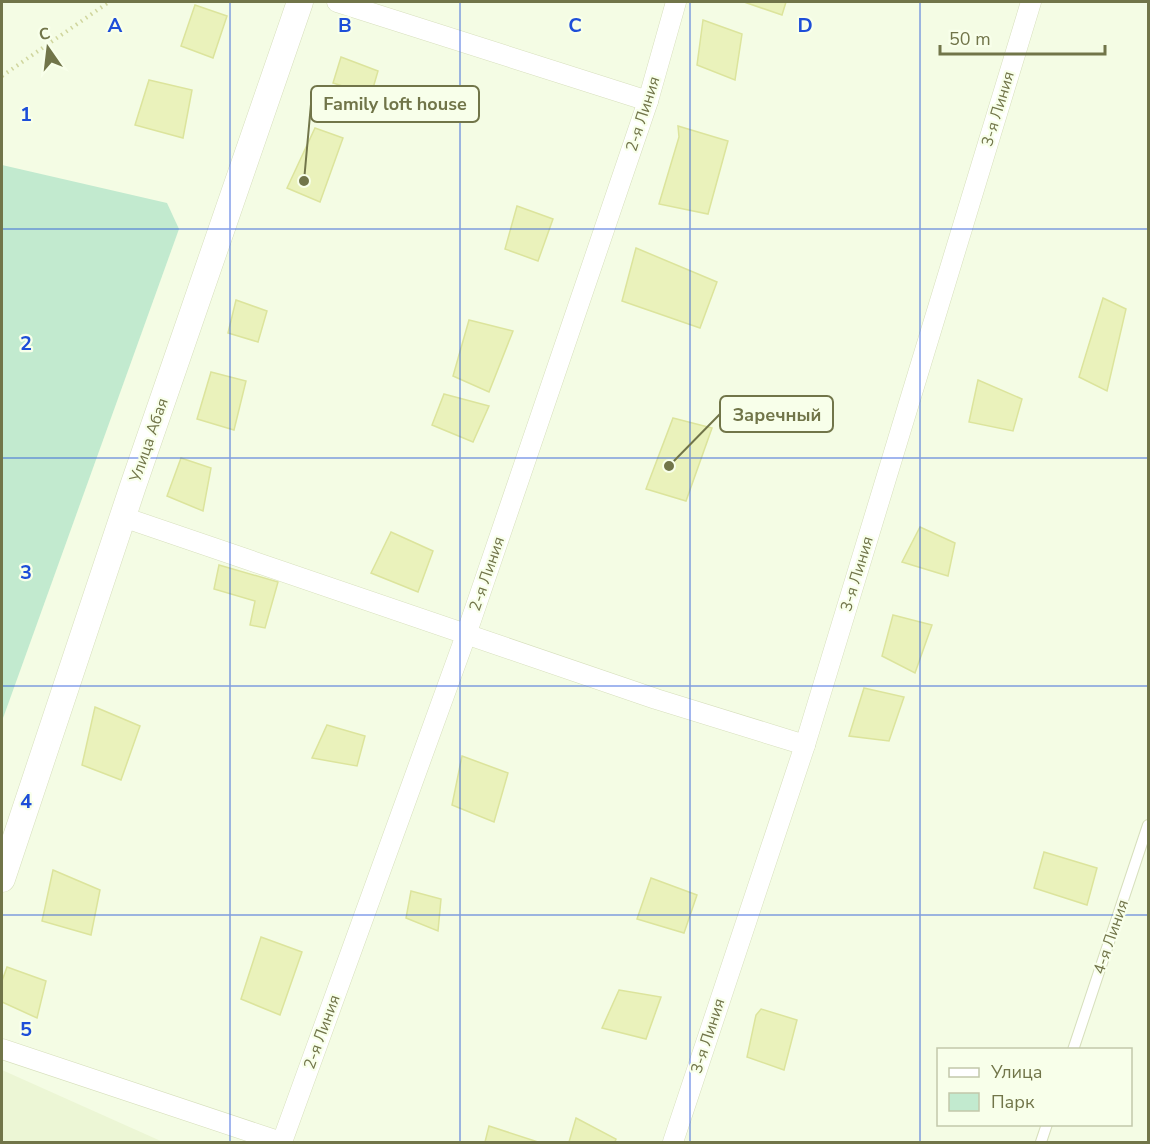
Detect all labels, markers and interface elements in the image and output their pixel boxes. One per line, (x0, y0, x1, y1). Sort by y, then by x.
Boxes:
text: A (108, 12, 123, 39)
text: B (338, 12, 352, 39)
text: C (568, 12, 582, 39)
text: D (797, 12, 813, 39)
north arrow (18, 18, 78, 78)
scale bar (940, 18, 1105, 56)
text: С (37, 22, 53, 46)
text: 50 m (949, 27, 991, 51)
street label: 3-я Линия (976, 69, 1020, 149)
street label: 2-я Линия (621, 74, 665, 154)
callout: Family loft house (311, 86, 479, 122)
text: Family loft house (323, 92, 467, 116)
text: 1 (20, 101, 32, 128)
text: 2 (20, 330, 32, 357)
street label: Улица Абая (124, 395, 174, 486)
callout: Заречный (720, 396, 833, 432)
text: Заречный (733, 403, 821, 427)
street label: 2-я Линия (464, 534, 510, 614)
street label: 3-я Линия (835, 534, 879, 614)
text: 3 (20, 559, 32, 586)
text: 4 (20, 788, 32, 815)
street label: 4-я Линия (1088, 897, 1134, 977)
street label: 2-я Линия (298, 992, 346, 1072)
street label: 3-я Линия (686, 996, 730, 1076)
text: 5 (20, 1016, 32, 1043)
legend (937, 1048, 1132, 1126)
text: Улица (990, 1060, 1042, 1084)
text: Парк (991, 1090, 1035, 1114)

